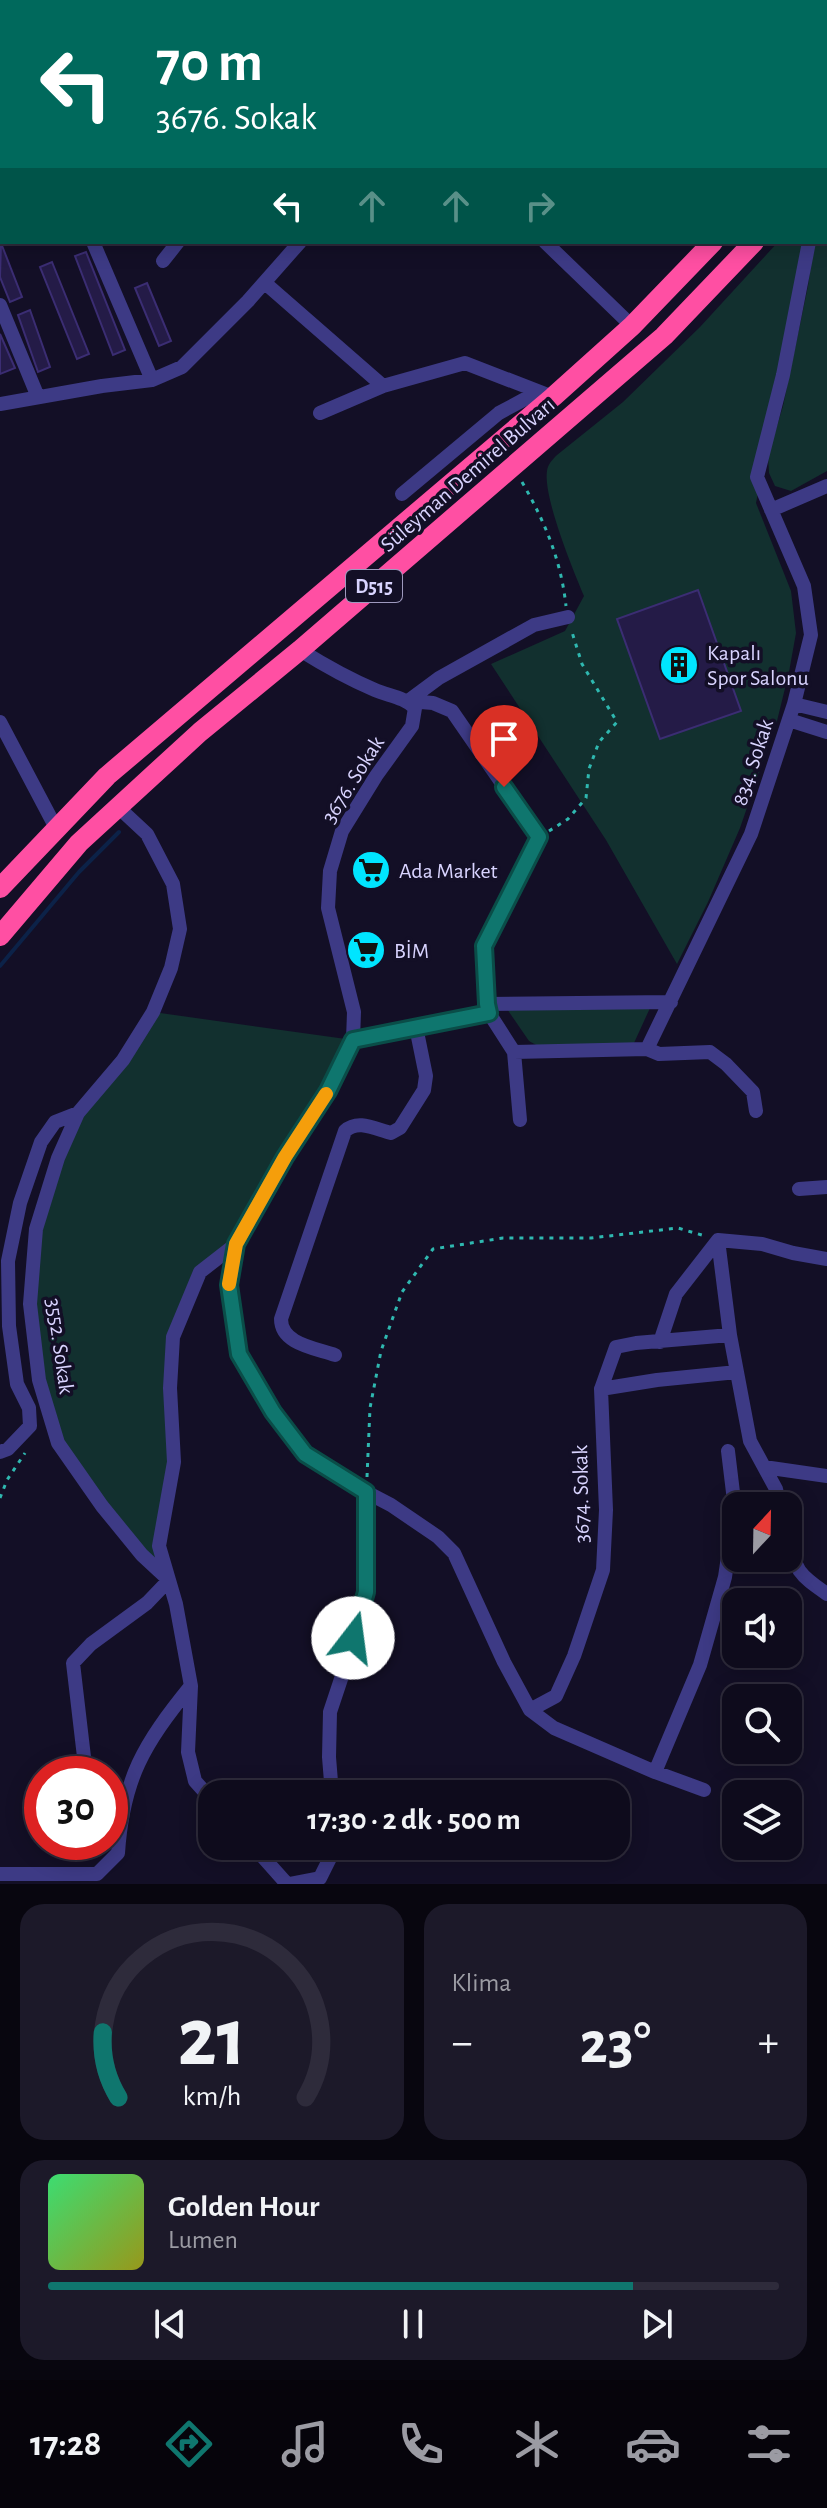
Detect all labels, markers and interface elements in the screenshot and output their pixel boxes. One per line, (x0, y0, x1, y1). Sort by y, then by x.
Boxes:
icon: left (24, 32, 128, 136)
text: 70 m (156, 35, 263, 91)
text: 3676. Sokak (156, 100, 317, 136)
icon: left (266, 184, 310, 228)
icon: ahead (350, 184, 394, 228)
icon: ahead (434, 184, 478, 228)
icon: right (518, 184, 562, 228)
street label: Süleyman Demirel Bulvarı (376, 393, 559, 556)
road number: D515 (346, 570, 402, 602)
place label: Kapalı Spor Salonu (707, 642, 809, 689)
building icon: Kapalı Spor Salonu (658, 644, 700, 686)
pin (470, 705, 538, 787)
street label: 834. Sokak (729, 716, 777, 808)
icon: arrive (482, 717, 526, 761)
street label: 3676. Sokak (318, 732, 388, 827)
supermarket icon: Ada Market (350, 849, 392, 891)
place label: Ada Market (399, 860, 498, 882)
supermarket icon: BİM (345, 929, 387, 971)
place label: BİM (394, 940, 429, 962)
street label: 3552. Sokak (42, 1297, 78, 1396)
street label: 3674. Sokak (569, 1445, 593, 1543)
north arrow (722, 1492, 802, 1572)
map controls (722, 1492, 802, 1860)
button: sound (722, 1588, 802, 1668)
position arrow (311, 1596, 395, 1680)
button: search (722, 1684, 802, 1764)
speed limit sign: 30 (24, 1756, 128, 1860)
button: layers (722, 1780, 802, 1860)
text: 17:30 · 2 dk · 500 m (307, 1805, 521, 1835)
text: Klima (452, 1970, 511, 1996)
text: 21 (177, 1997, 246, 2081)
text: 23° (579, 2014, 651, 2074)
text: − (452, 2021, 473, 2065)
text: + (758, 2021, 779, 2065)
text: km/h (182, 2082, 241, 2111)
text: Golden Hour (168, 2192, 320, 2222)
text: Lumen (168, 2227, 238, 2253)
icon: previous (148, 2302, 192, 2346)
icon: pause (391, 2302, 435, 2346)
icon: next (635, 2302, 679, 2346)
icon: directions (161, 2416, 217, 2472)
icon: music (277, 2416, 333, 2472)
icon: phone (393, 2416, 449, 2472)
icon: climate (509, 2416, 565, 2472)
icon: car (625, 2416, 681, 2472)
icon: filters (741, 2416, 797, 2472)
text: 17:28 (30, 2426, 101, 2462)

